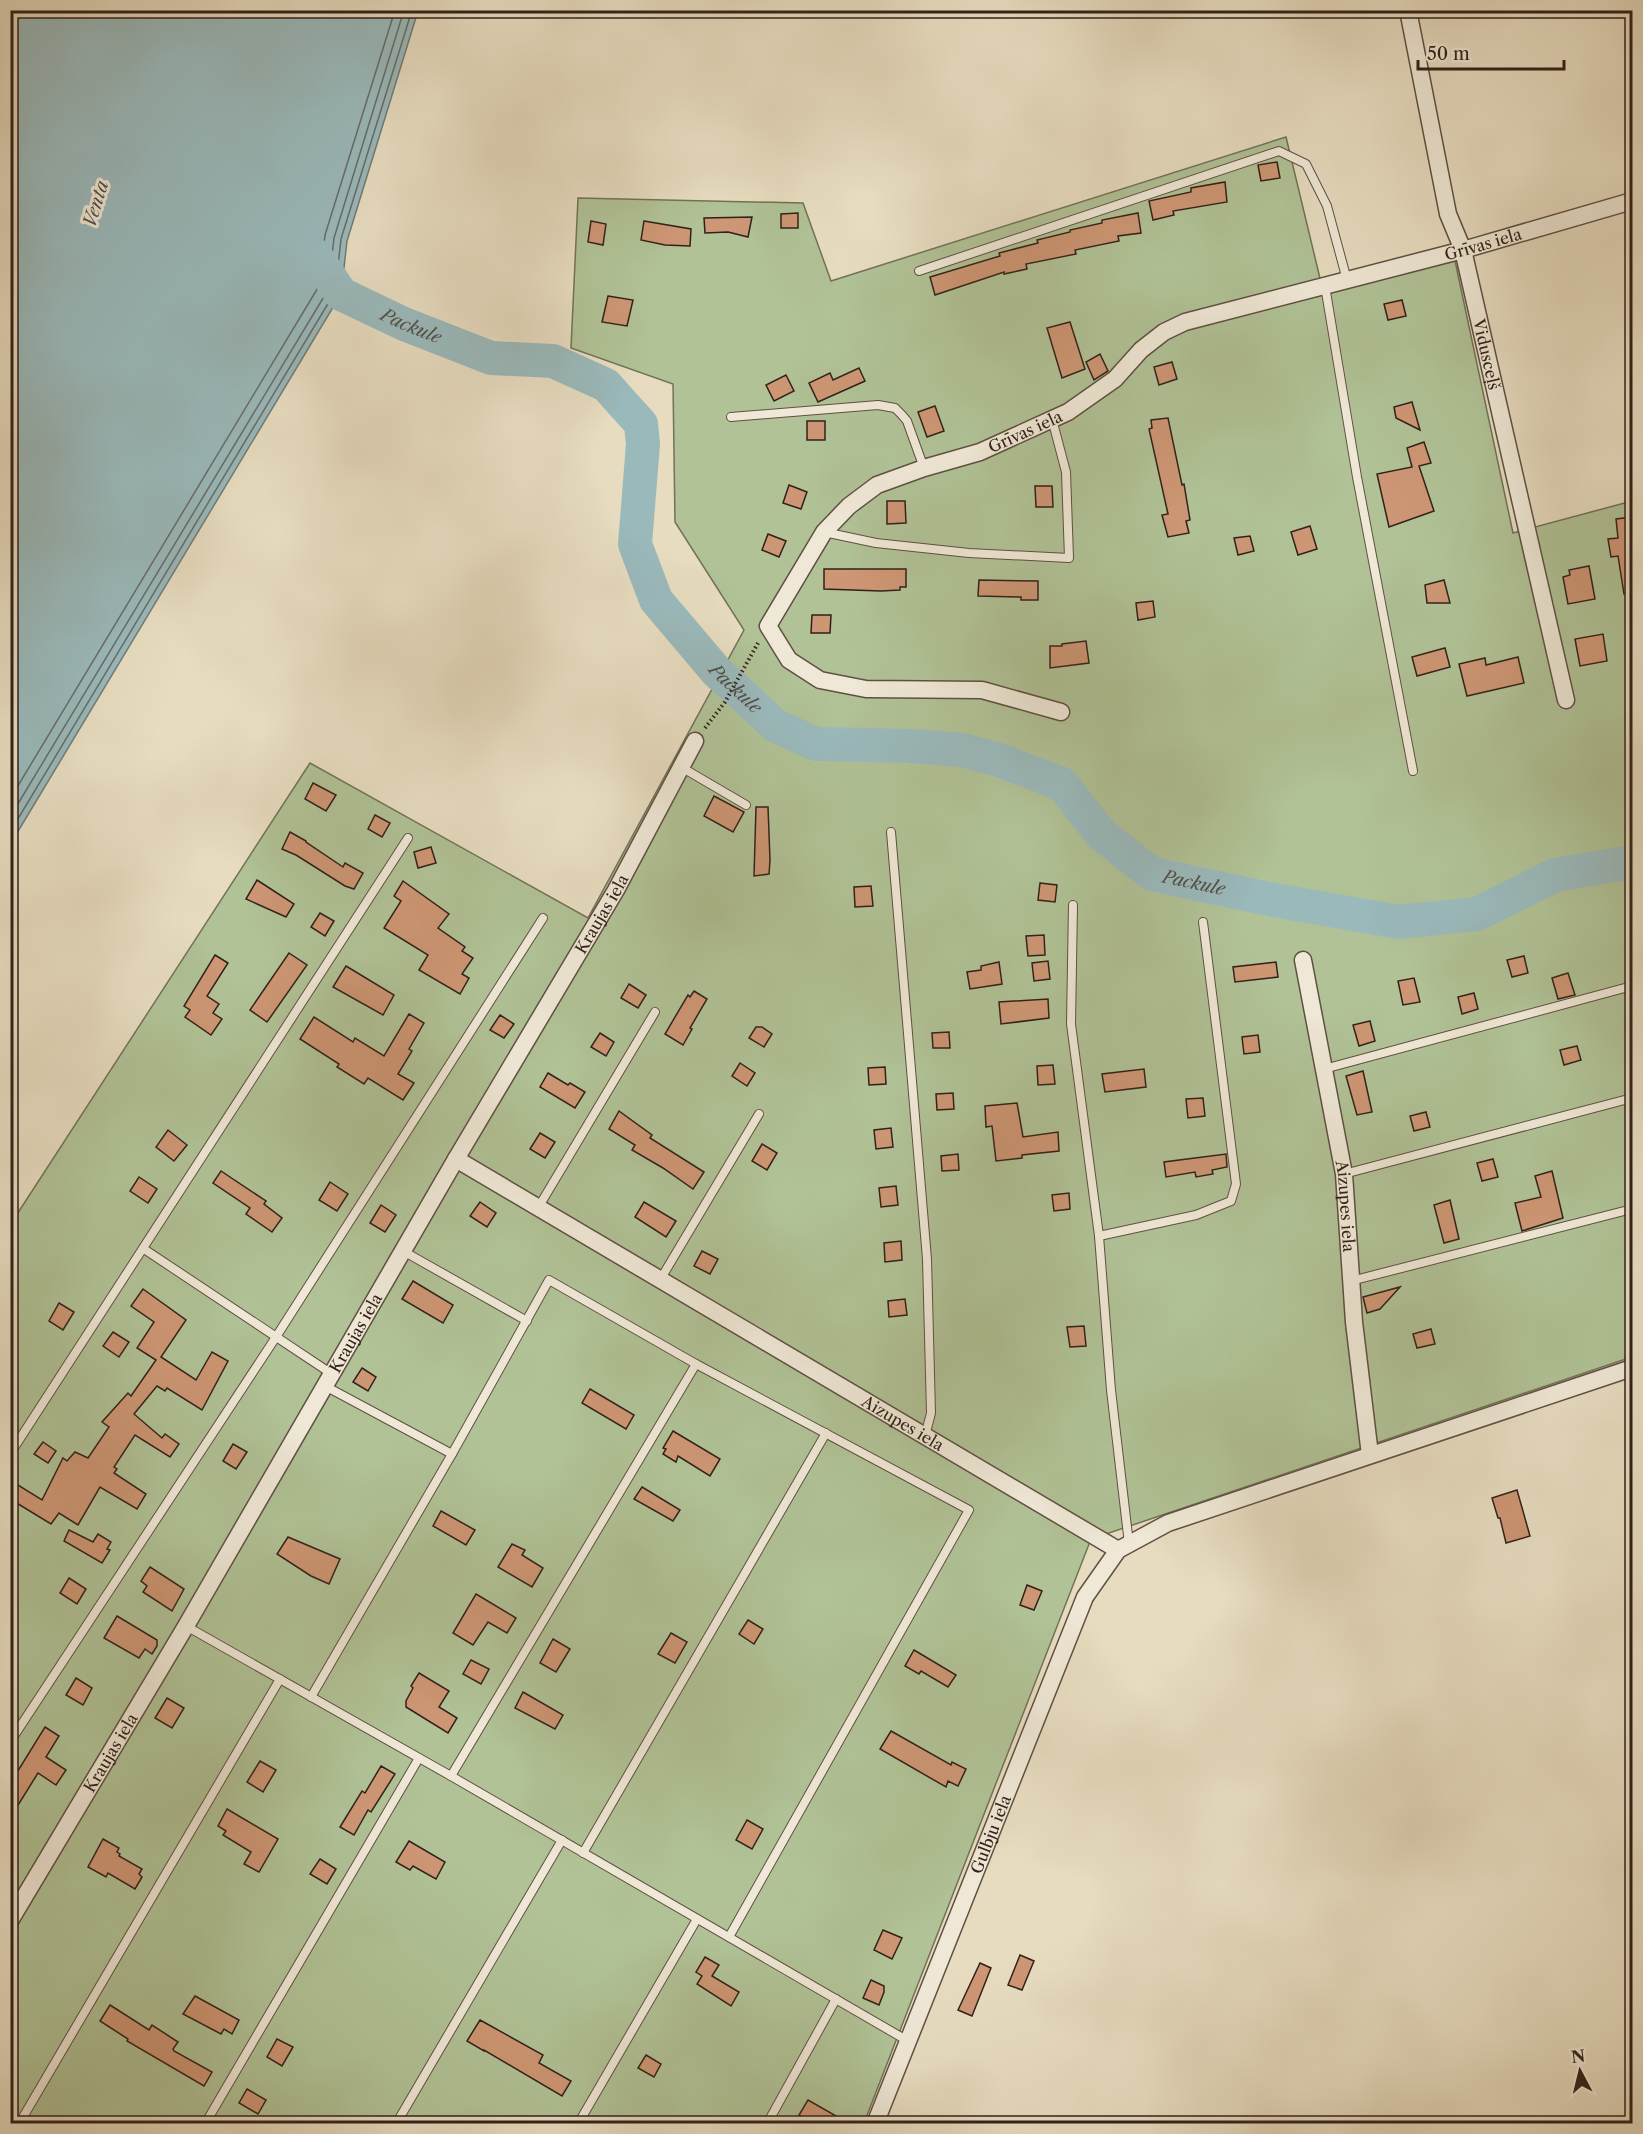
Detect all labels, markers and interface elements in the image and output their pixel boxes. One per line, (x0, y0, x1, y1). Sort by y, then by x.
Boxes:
scale bar (1418, 33, 1564, 71)
text: 50 m (1427, 43, 1470, 65)
water label: Venta (79, 178, 114, 230)
street label: Grīvas iela (1442, 223, 1524, 264)
water label: Packule (375, 303, 446, 349)
street label: Vidusceļš (1469, 316, 1505, 392)
street label: Grīvas iela (985, 406, 1066, 457)
water label: Packule (703, 658, 767, 719)
water label: Packule (1158, 865, 1228, 901)
street label: Kraujas iela (570, 870, 633, 957)
street label: Aizupes iela (1331, 1157, 1359, 1253)
street label: Kraujas iela (325, 1289, 387, 1376)
street label: Aizupes iela (857, 1390, 948, 1455)
street label: Kraujas iela (79, 1709, 142, 1796)
street label: Gulbju iela (966, 1791, 1015, 1876)
north arrow (1550, 2041, 1610, 2101)
text: N (1570, 2045, 1586, 2067)

